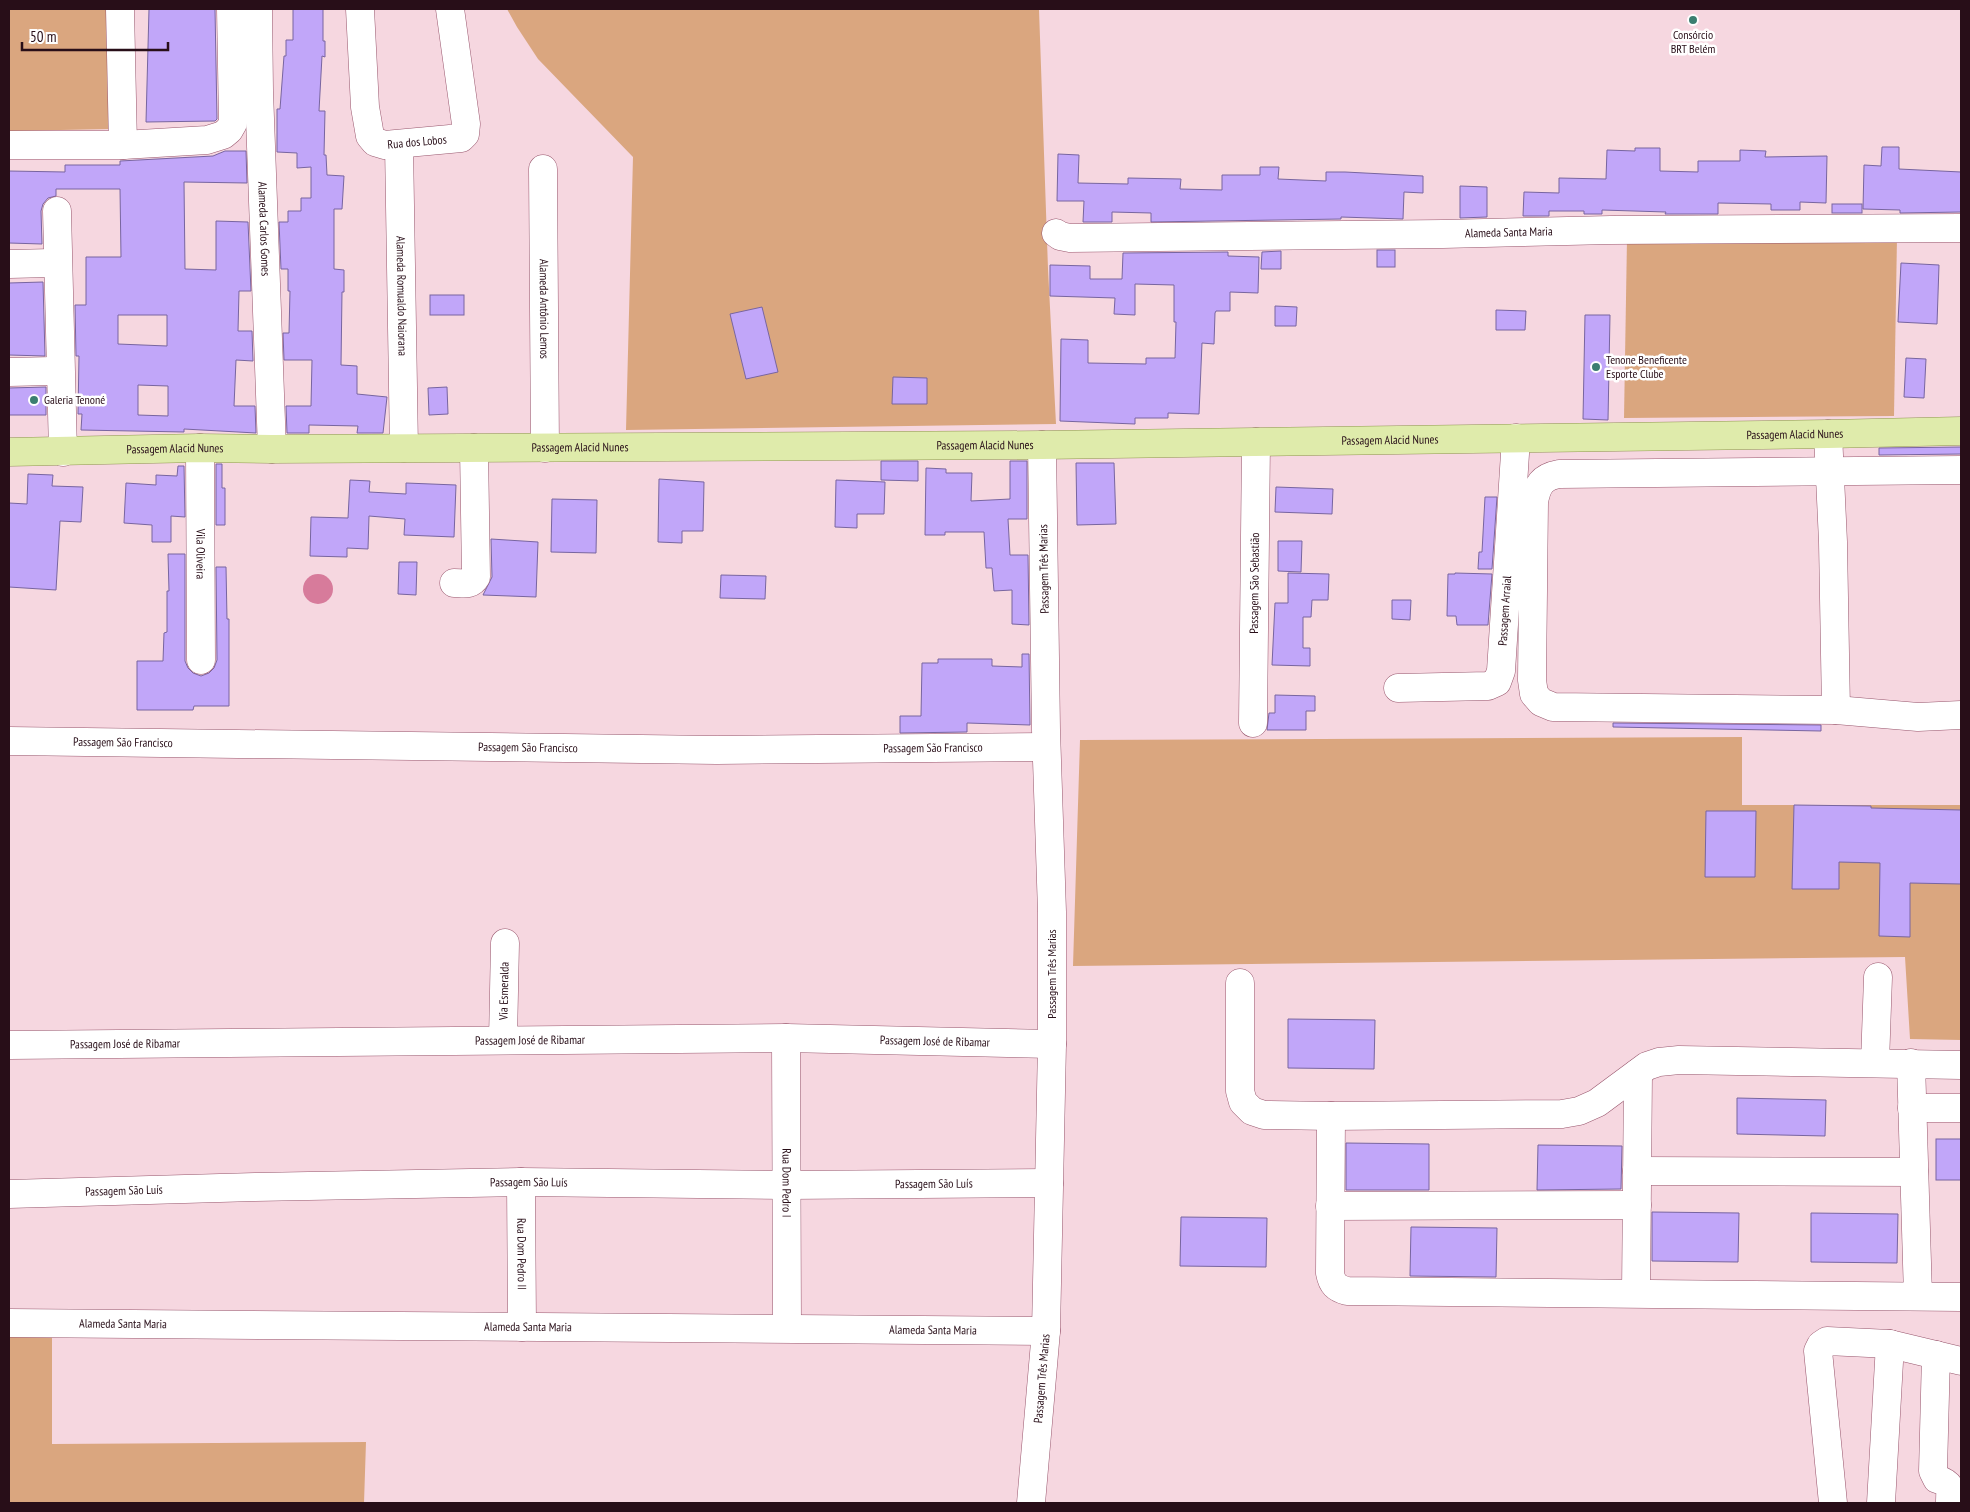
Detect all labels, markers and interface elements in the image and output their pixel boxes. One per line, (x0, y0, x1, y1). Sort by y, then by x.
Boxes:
marker: Consórcio BRT Belém (1687, 14, 1699, 26)
scale bar (22, 20, 169, 52)
text: 50 m (30, 27, 56, 46)
place label: Consórcio BRT Belém (1671, 27, 1715, 56)
street label: Rua dos Lobos (387, 131, 447, 152)
street label: Alameda Carlos Gomes (255, 181, 274, 276)
street label: Alameda Santa Maria (1465, 223, 1553, 240)
street label: Alameda Romualdo Naiorana (394, 236, 410, 356)
street label: Alameda Antônio Lemos (537, 259, 552, 359)
place label: Tenone Beneficente Esporte Clube (1606, 352, 1687, 381)
marker: Tenone Beneficente Esporte Clube (1590, 361, 1602, 373)
place label: Galeria Tenoné (44, 392, 105, 407)
marker: Galeria Tenoné (28, 394, 40, 406)
street label: Passagem Alacid Nunes (1746, 426, 1844, 442)
street label: Passagem Alacid Nunes (1341, 431, 1438, 448)
street label: Passagem Alacid Nunes (936, 437, 1033, 453)
street label: Passagem Alacid Nunes (531, 439, 628, 455)
street label: Passagem Alacid Nunes (126, 440, 224, 457)
street label: Passagem Três Marias (1035, 524, 1052, 614)
street label: Vila Oliveira (193, 528, 209, 580)
street label: Passagem São Sebastião (1246, 532, 1262, 634)
street label: Passagem Arraial (1495, 575, 1514, 646)
street label: Passagem São Francisco (73, 734, 173, 750)
street label: Passagem São Francisco (478, 739, 578, 755)
street label: Passagem São Francisco (883, 740, 983, 755)
street label: Passagem Três Marias (1044, 929, 1059, 1019)
street label: Via Esmeralda (495, 961, 512, 1021)
street label: Passagem José de Ribamar (475, 1032, 586, 1048)
street label: Passagem José de Ribamar (880, 1032, 991, 1050)
street label: Passagem José de Ribamar (70, 1035, 181, 1051)
street label: Rua Dom Pedro I (779, 1148, 795, 1218)
street label: Passagem São Luís (490, 1174, 568, 1190)
street label: Passagem São Luís (895, 1176, 973, 1191)
street label: Passagem São Luís (85, 1182, 163, 1199)
street label: Rua Dom Pedro II (514, 1218, 530, 1290)
street label: Alameda Santa Maria (79, 1316, 167, 1331)
street label: Alameda Santa Maria (484, 1319, 572, 1334)
street label: Alameda Santa Maria (889, 1322, 977, 1337)
street label: Passagem Três Marias (1030, 1333, 1053, 1424)

